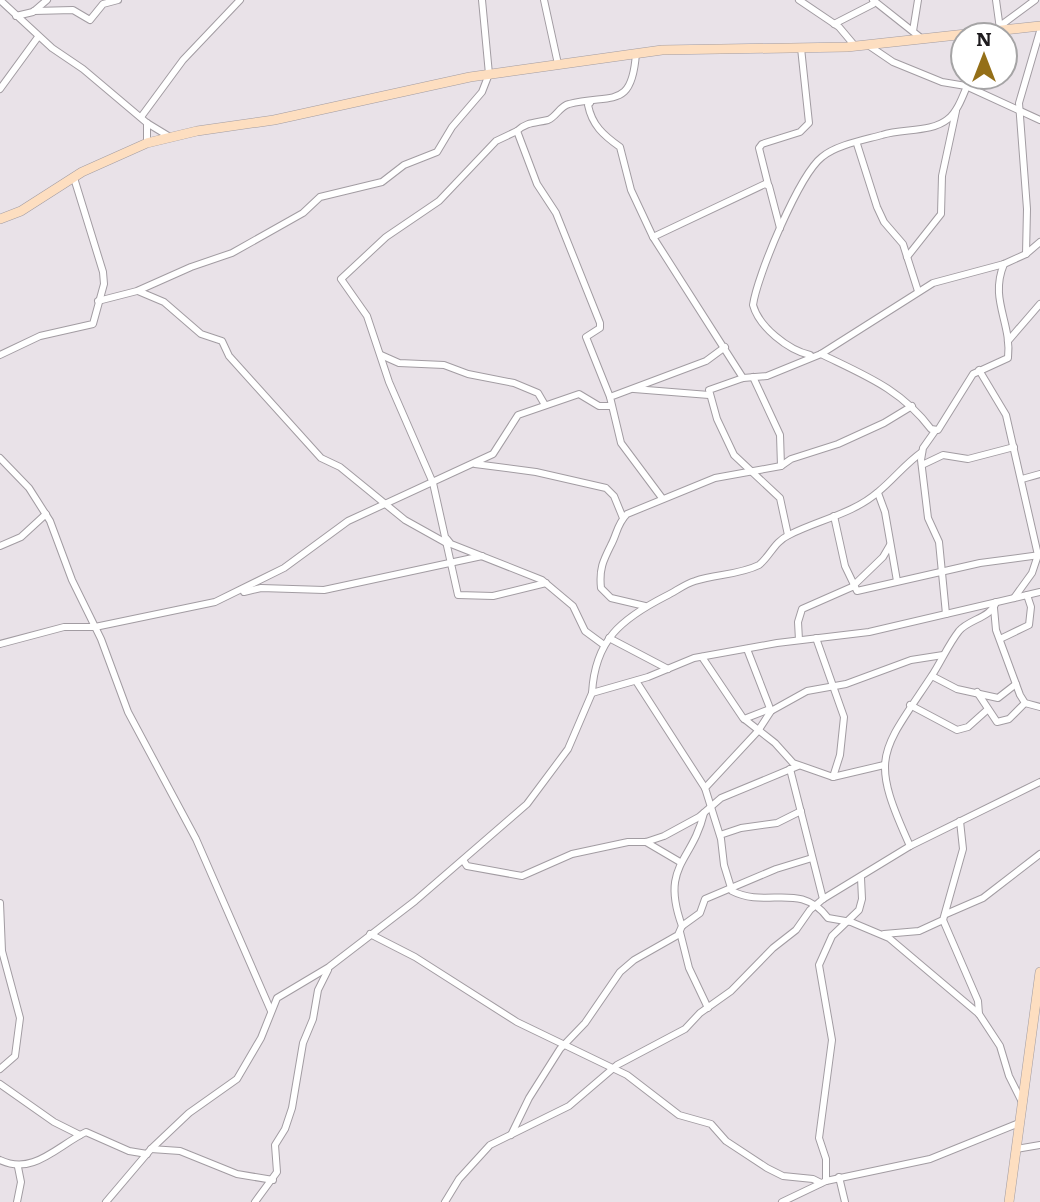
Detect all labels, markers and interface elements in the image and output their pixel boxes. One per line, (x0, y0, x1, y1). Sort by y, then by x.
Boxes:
north arrow (949, 21, 1019, 91)
text: N (976, 24, 992, 52)

